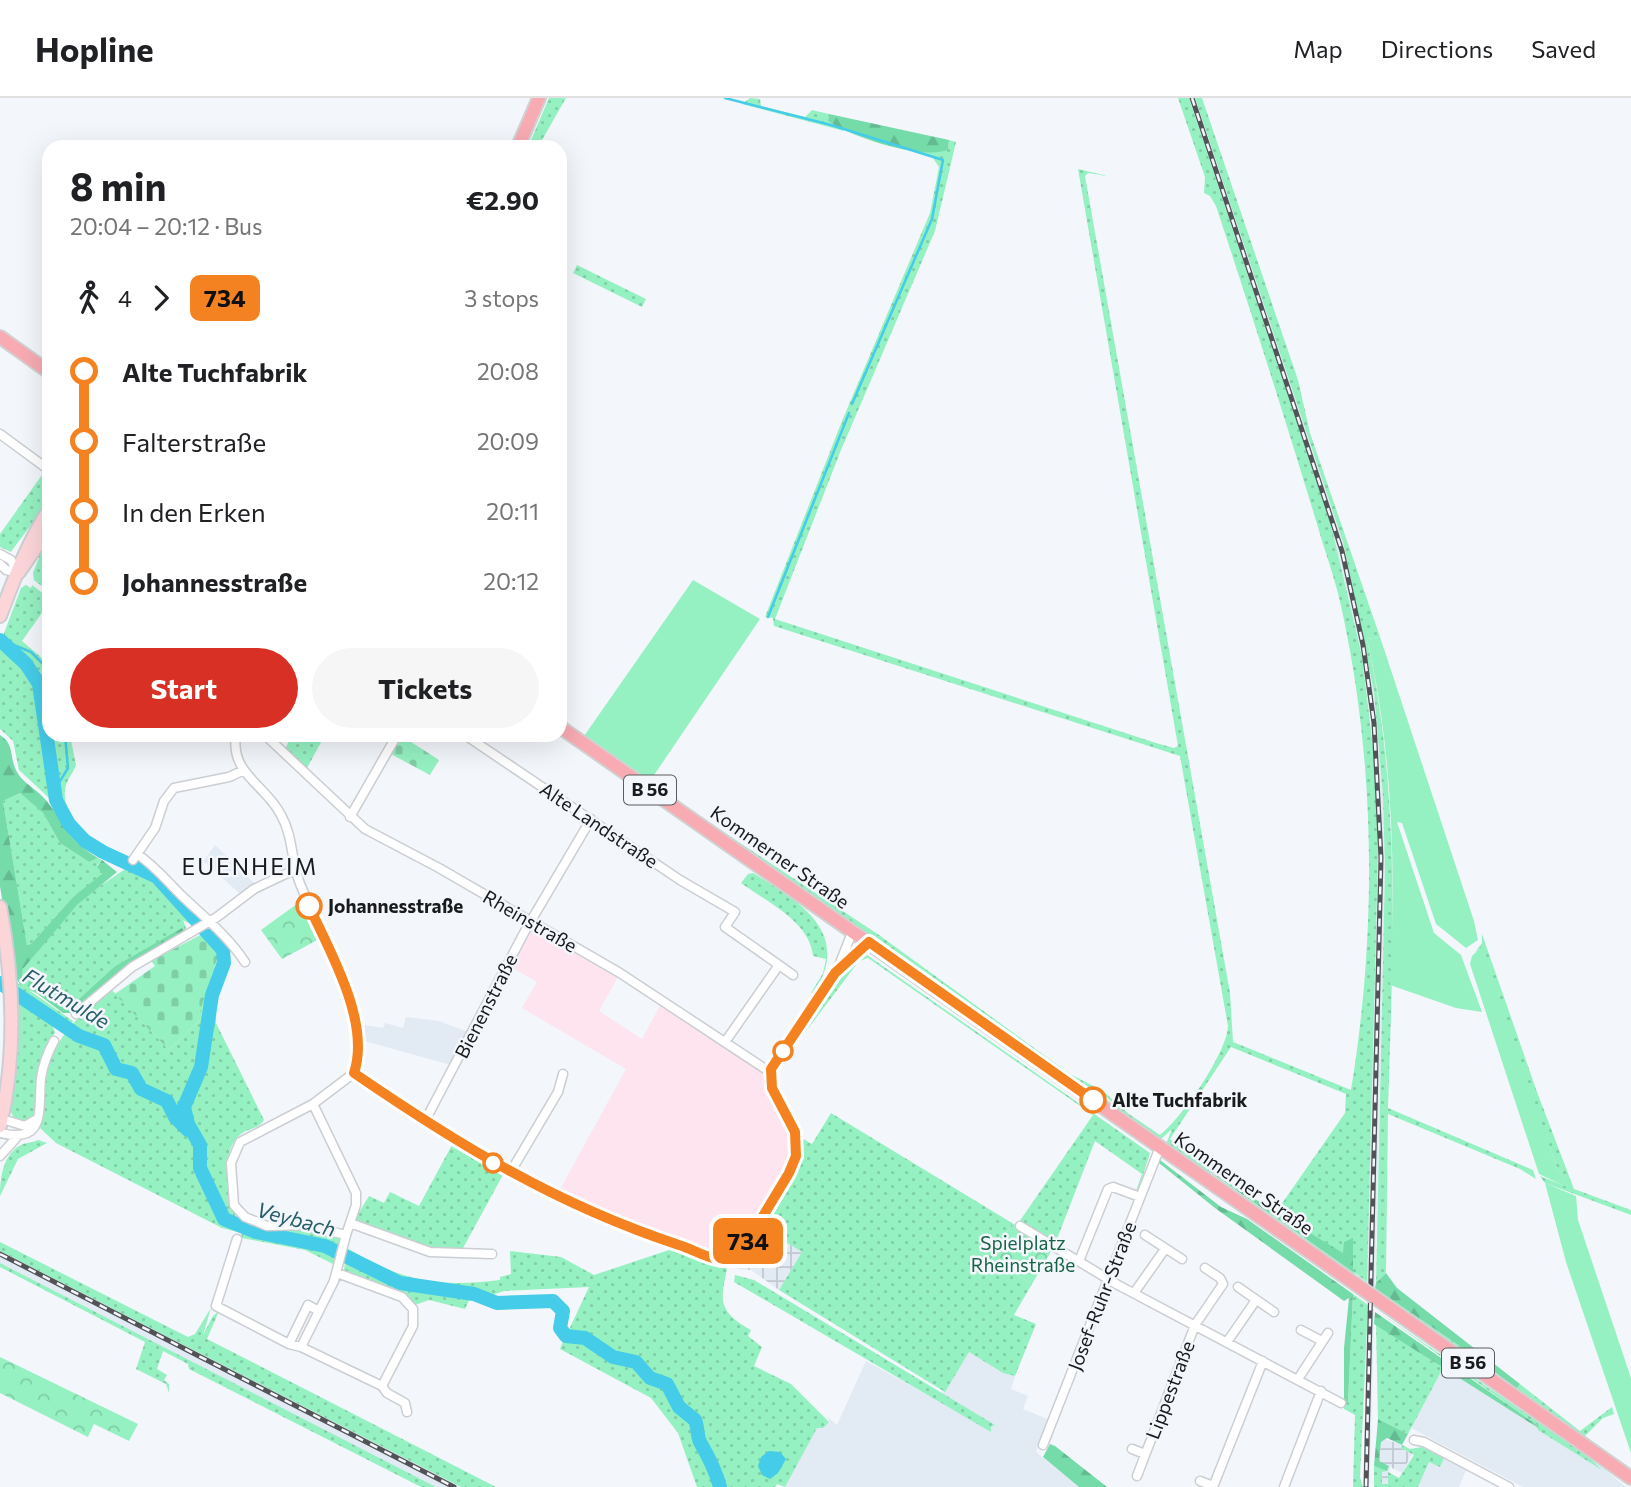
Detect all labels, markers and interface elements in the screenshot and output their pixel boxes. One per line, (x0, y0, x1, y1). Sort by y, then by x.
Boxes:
text: Hopline (35, 28, 154, 69)
text: Map (1293, 34, 1343, 63)
text: Directions (1381, 34, 1493, 63)
text: Saved (1531, 34, 1596, 63)
text: 8 min (70, 162, 166, 209)
text: €2.90 (466, 184, 539, 215)
text: 20:04 – 20:12 · Bus (70, 212, 262, 240)
icon: walk (70, 279, 108, 317)
icon: forward (142, 279, 180, 317)
text: 734 (204, 283, 246, 312)
text: 4 (118, 284, 132, 312)
text: 3 stops (464, 284, 539, 312)
text: Alte Tuchfabrik (122, 356, 307, 387)
text: 20:08 (477, 357, 539, 385)
text: Falterstraße (122, 426, 266, 457)
text: 20:09 (477, 427, 539, 455)
text: In den Erken (122, 496, 266, 527)
text: 20:11 (486, 497, 539, 525)
text: Johannesstraße (122, 566, 307, 597)
text: 20:12 (483, 567, 539, 595)
button: Start (70, 648, 298, 728)
button: Tickets (312, 648, 539, 728)
road number: B 56 (624, 776, 676, 804)
street label: Alte Landstraße (536, 777, 663, 872)
street label: Kommerner Straße (707, 800, 854, 913)
district label: EUENHEIM (182, 852, 318, 880)
street label: Rheinstraße (479, 884, 581, 957)
marker: Johannesstraße (296, 893, 322, 919)
place label: Johannesstraße (328, 894, 463, 917)
street label: Bienenstraße (449, 950, 522, 1062)
water label: Flutmulde (19, 962, 114, 1033)
unlabelled marker (773, 1041, 793, 1061)
marker: Alte Tuchfabrik (1080, 1087, 1106, 1113)
place label: Alte Tuchfabrik (1112, 1088, 1248, 1111)
street label: Kommerner Straße (1171, 1126, 1318, 1239)
unlabelled marker (483, 1153, 503, 1173)
water label: Veybach (254, 1196, 339, 1241)
line badge: 734 (708, 1218, 788, 1264)
street label: Josef-Ruhr-Straße (1063, 1218, 1141, 1374)
text: 734 (727, 1226, 769, 1255)
park label: Spielplatz Rheinstraße (971, 1231, 1075, 1276)
street label: Lippestraße (1140, 1337, 1199, 1442)
road number: B 56 (1442, 1348, 1494, 1378)

